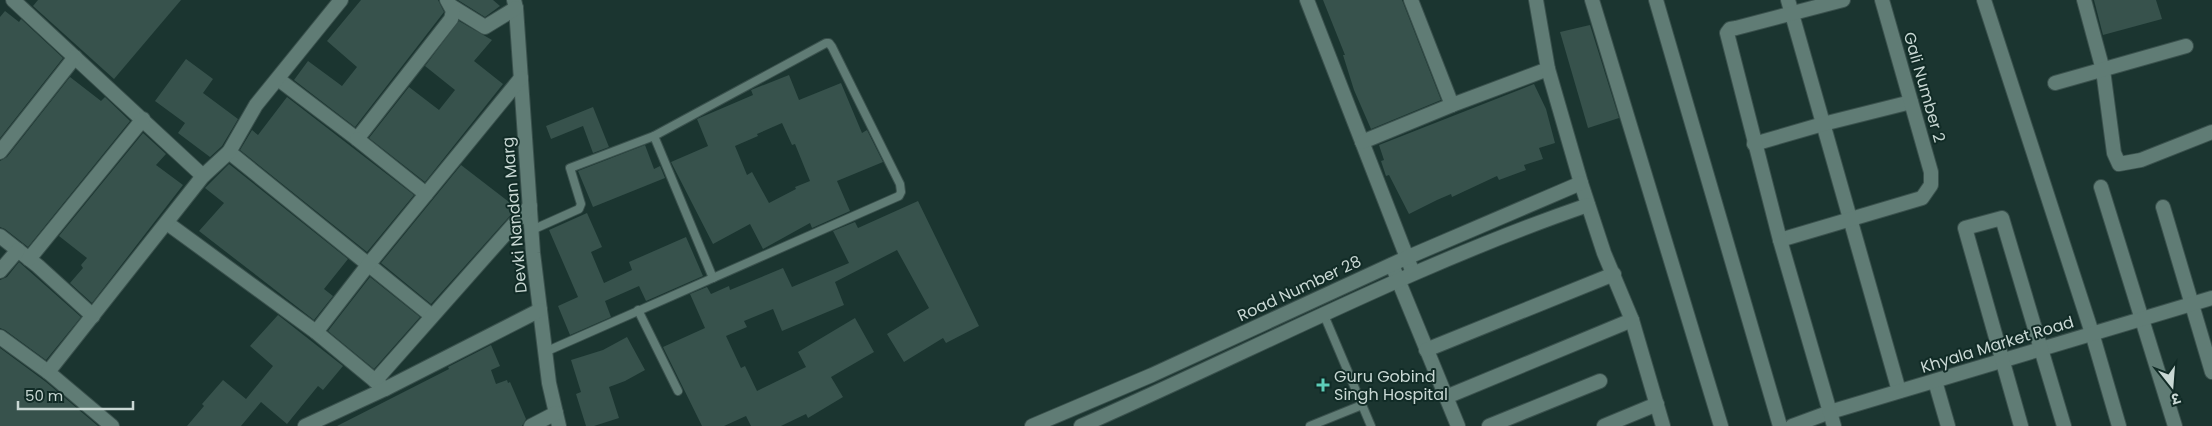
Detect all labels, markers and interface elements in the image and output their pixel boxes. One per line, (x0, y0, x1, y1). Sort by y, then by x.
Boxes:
street label: Gali Number 2 (1898, 29, 1951, 145)
street label: Devki Nandan Marg (496, 136, 533, 294)
street label: Road Number 28 (1234, 250, 1365, 327)
street label: Khyala Market Road (1918, 310, 2077, 379)
north arrow (2147, 361, 2197, 411)
place label: Guru Gobind Singh Hospital (1334, 365, 1448, 406)
scale bar (18, 378, 132, 410)
marker: Guru Gobind Singh Hospital (1316, 378, 1330, 392)
text: 50 m (25, 385, 63, 406)
text: उ (2168, 387, 2183, 409)

